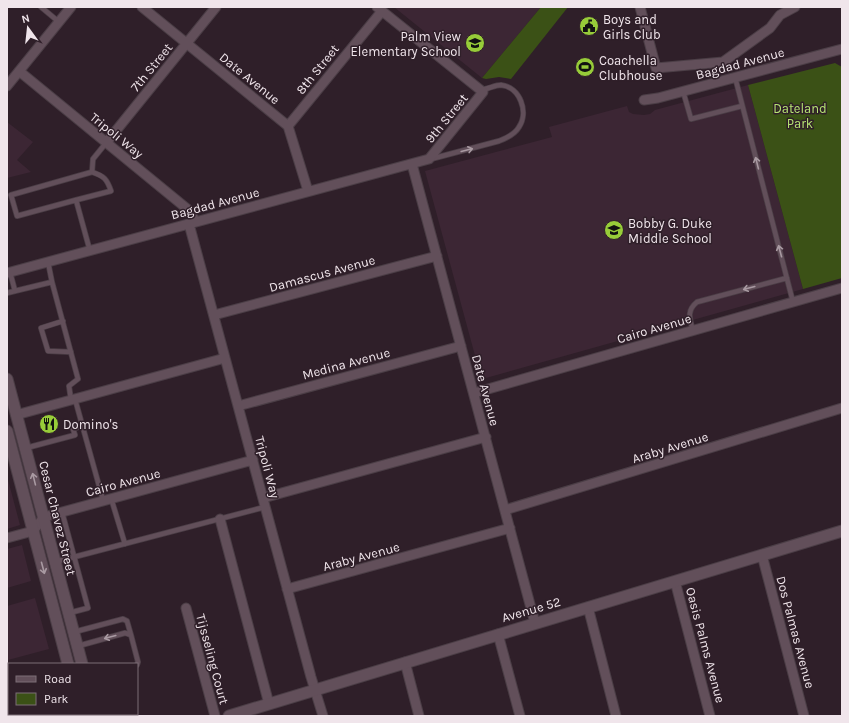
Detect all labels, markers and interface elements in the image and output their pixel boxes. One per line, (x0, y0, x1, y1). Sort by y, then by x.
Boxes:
north arrow (8, 8, 48, 48)
text: N (20, 12, 31, 26)
place label: Boys and Girls Club (603, 12, 661, 42)
public building icon: Boys and Girls Club (578, 15, 600, 37)
place label: Palm View Elementary School (351, 29, 462, 59)
school or university icon: Palm View Elementary School (464, 32, 486, 54)
street label: 7th Street (127, 40, 175, 94)
street label: 8th Street (293, 41, 342, 97)
street label: Bagdad Avenue (694, 44, 786, 83)
street label: Date Avenue (217, 50, 283, 107)
place label: Coachella Clubhouse (599, 53, 663, 83)
sports icon: Coachella Clubhouse (574, 56, 596, 78)
street label: 9th Street (422, 91, 471, 146)
park label: Dateland Park (773, 101, 827, 131)
street label: Tripoli Way (87, 109, 146, 161)
one-way arrow (460, 145, 473, 153)
one-way arrow (753, 157, 760, 170)
street label: Bagdad Avenue (169, 184, 261, 223)
place label: Bobby G. Duke Middle School (628, 216, 712, 246)
school or university icon: Bobby G. Duke Middle School (603, 219, 625, 241)
one-way arrow (775, 245, 783, 258)
street label: Damascus Avenue (267, 252, 377, 295)
one-way arrow (743, 285, 756, 292)
street label: Cairo Avenue (615, 311, 693, 346)
street label: Medina Avenue (301, 344, 392, 382)
street label: Date Avenue (469, 353, 502, 428)
restaurant icon: Domino's (38, 413, 60, 435)
place label: Domino's (63, 417, 118, 432)
street label: Araby Avenue (630, 429, 710, 466)
street label: Tripoli Way (252, 434, 283, 500)
street label: Cesar Chavez Street (36, 459, 79, 577)
street label: Cairo Avenue (84, 465, 162, 500)
one-way arrow (30, 473, 37, 486)
street label: Araby Avenue (321, 539, 402, 574)
one-way arrow (40, 562, 47, 575)
street label: Dos Palmas Avenue (773, 574, 818, 690)
street label: Oasis Palms Avenue (683, 586, 728, 705)
street label: Avenue 52 (500, 594, 562, 625)
street label: Tijsseling Court (193, 612, 232, 706)
one-way arrow (104, 634, 117, 642)
legend (8, 663, 138, 715)
text: Road (44, 672, 72, 686)
text: Park (44, 692, 69, 706)

